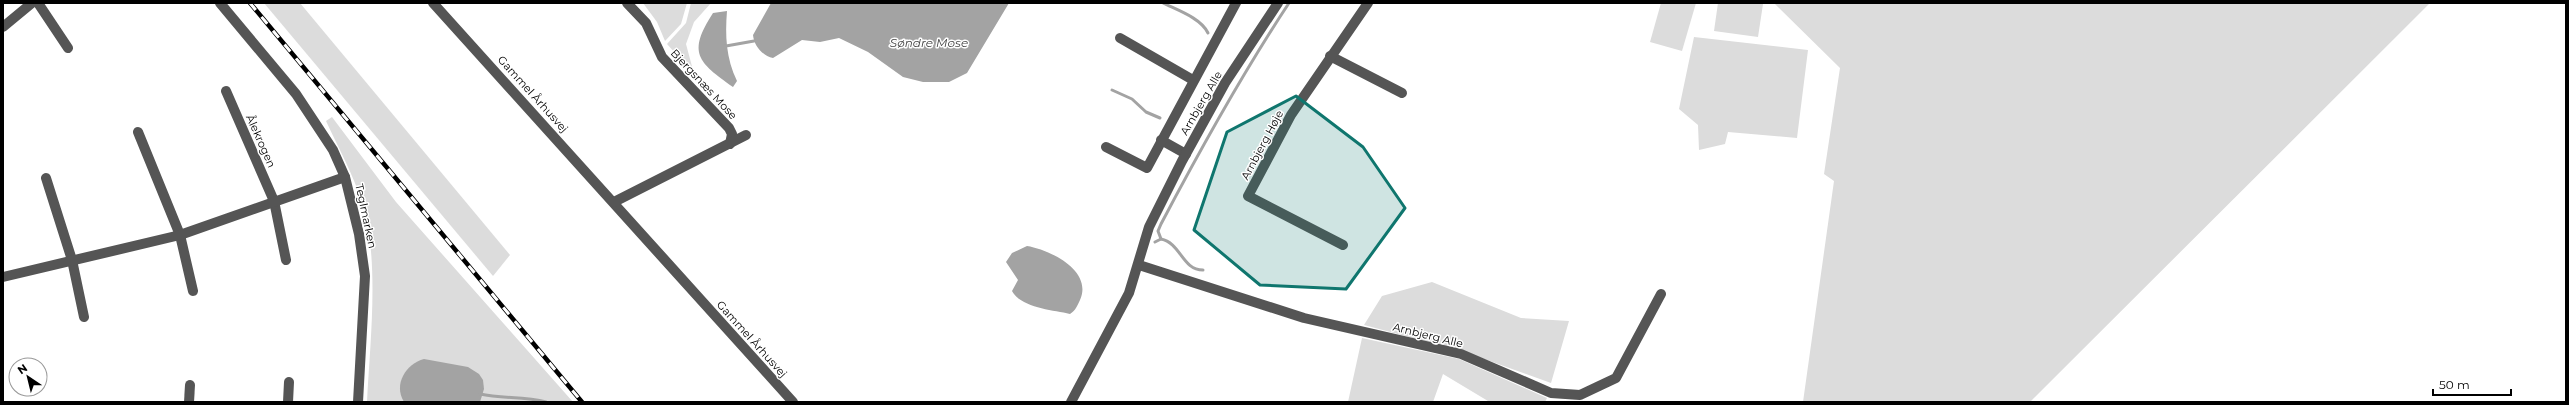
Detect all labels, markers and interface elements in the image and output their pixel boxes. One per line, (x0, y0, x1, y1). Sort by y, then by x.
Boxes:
water label: Søndre Mose (890, 35, 968, 50)
street label: Bjergsnæs Mose (668, 46, 740, 122)
street label: Gammel Århusvej (495, 53, 571, 135)
street label: Arnbjerg Alle (1177, 68, 1225, 138)
street label: Arnbjerg Høje (1238, 107, 1286, 182)
street label: Ålekrogen (243, 112, 279, 170)
street label: Teglmarken (352, 182, 380, 250)
street label: Gammel Århusvej (714, 298, 790, 380)
street label: Arnbjerg Alle (1391, 320, 1465, 351)
north arrow (8, 357, 48, 397)
text: N (15, 361, 30, 377)
scale bar (2433, 371, 2511, 397)
text: 50 m (2439, 377, 2470, 392)

